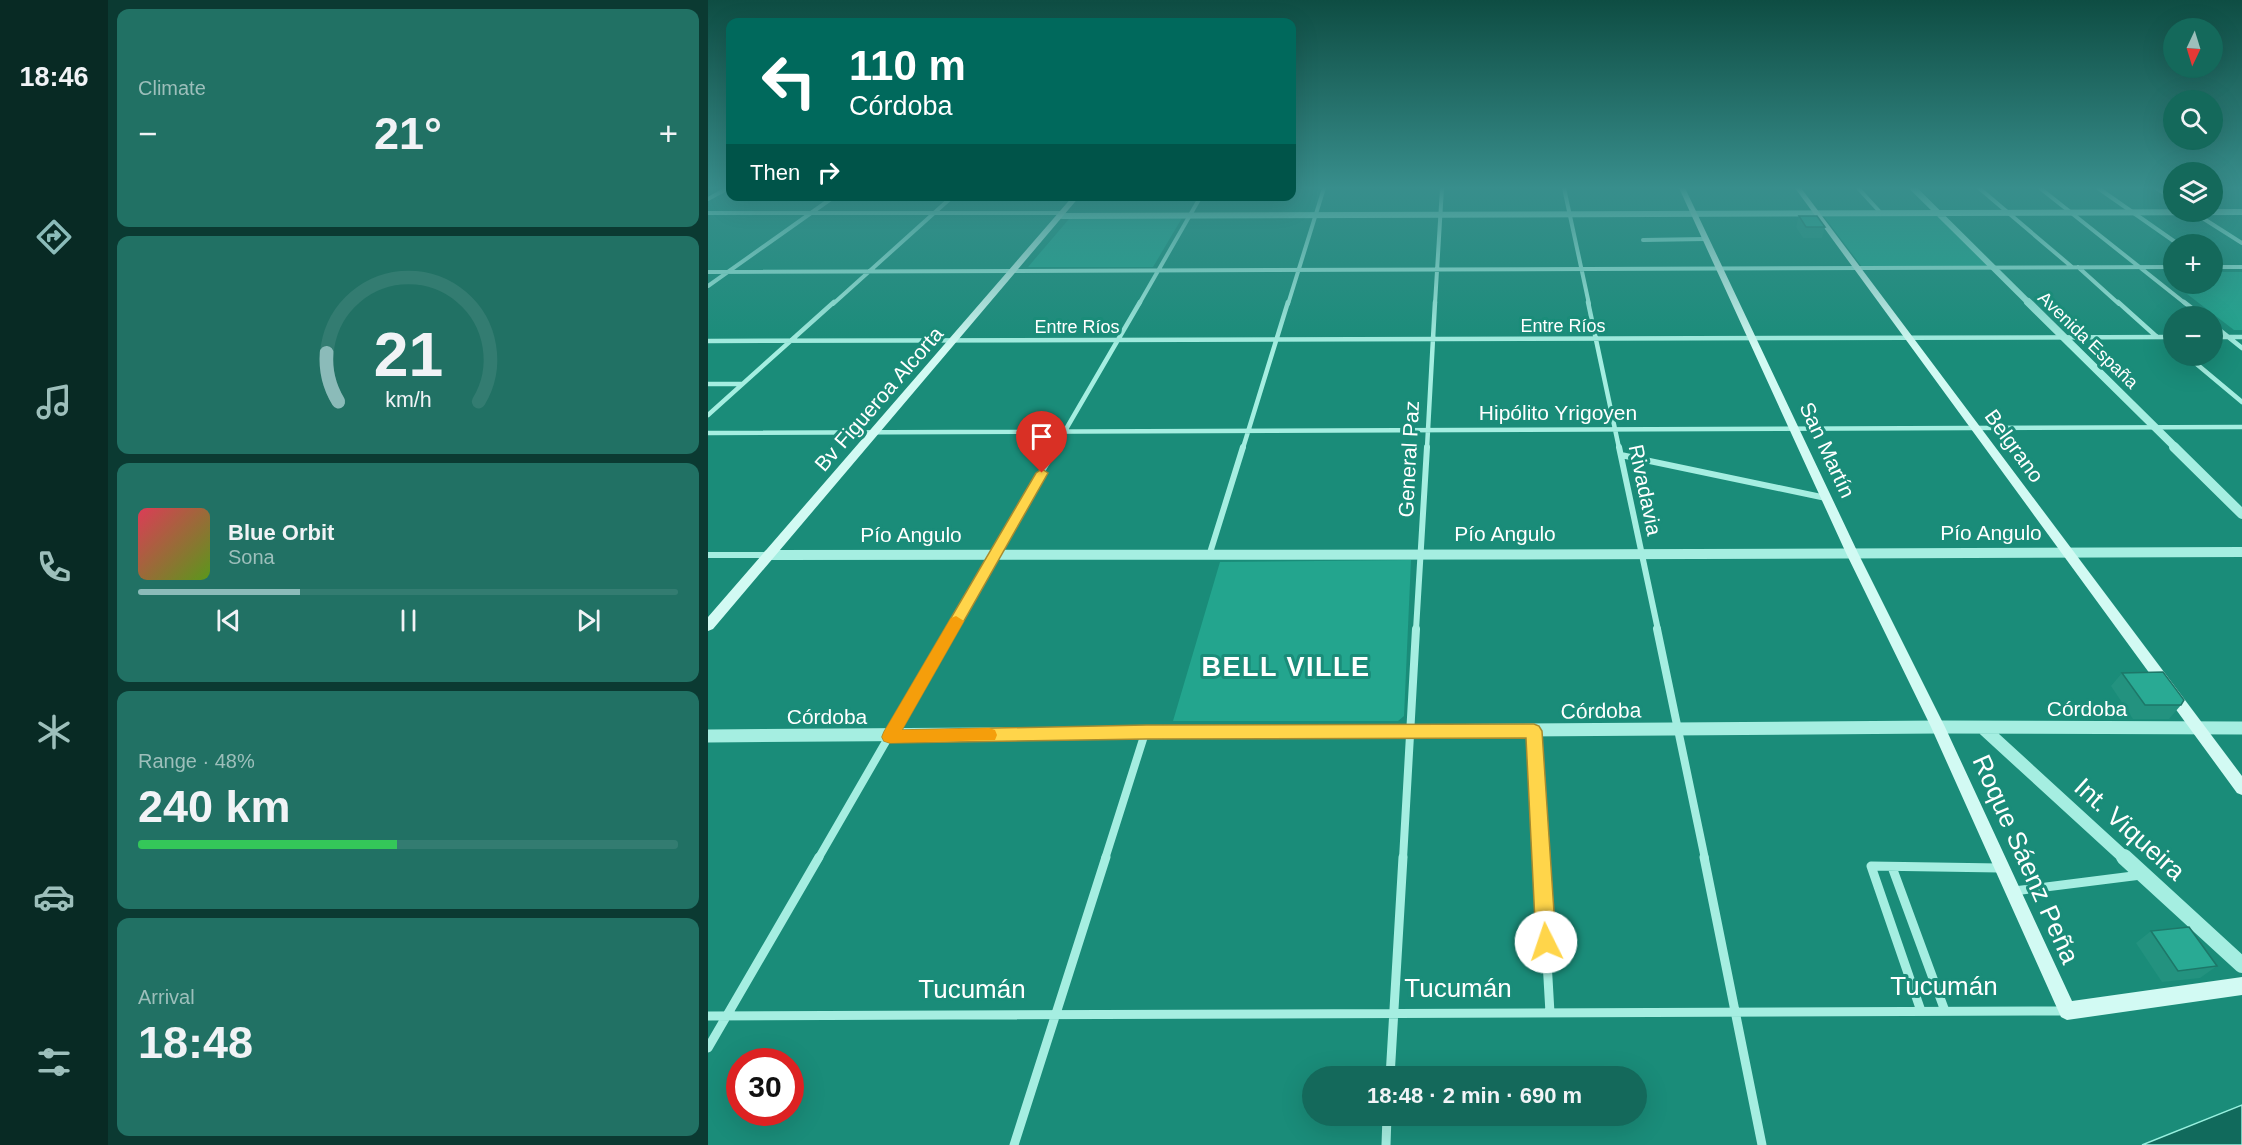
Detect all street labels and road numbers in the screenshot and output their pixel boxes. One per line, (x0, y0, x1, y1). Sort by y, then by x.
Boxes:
street label: Avenida España (2034, 287, 2143, 393)
street label: Entre Ríos (1520, 316, 1606, 336)
street label: Entre Ríos (1034, 317, 1120, 337)
street label: Bv Figueroa Alcorta (810, 322, 948, 475)
street label: San Martín (1795, 398, 1860, 501)
street label: General Paz (1394, 400, 1423, 518)
street label: Hipólito Yrigoyen (1479, 401, 1637, 424)
street label: Belgrano (1980, 405, 2048, 486)
street label: Rivadavia (1625, 442, 1666, 538)
street label: Pío Angulo (1940, 521, 2042, 544)
street label: Pío Angulo (1454, 522, 1556, 545)
street label: Pío Angulo (860, 523, 962, 546)
street label: Córdoba (2047, 697, 2128, 720)
street label: Córdoba (1561, 698, 1642, 723)
street label: Córdoba (787, 705, 868, 728)
street label: Roque Sáenz Peña (1966, 750, 2086, 969)
street label: Int. Viqueira (2069, 772, 2192, 887)
street label: Tucumán (1890, 971, 1998, 1001)
street label: Tucumán (1404, 973, 1512, 1003)
street label: Tucumán (918, 974, 1026, 1004)

